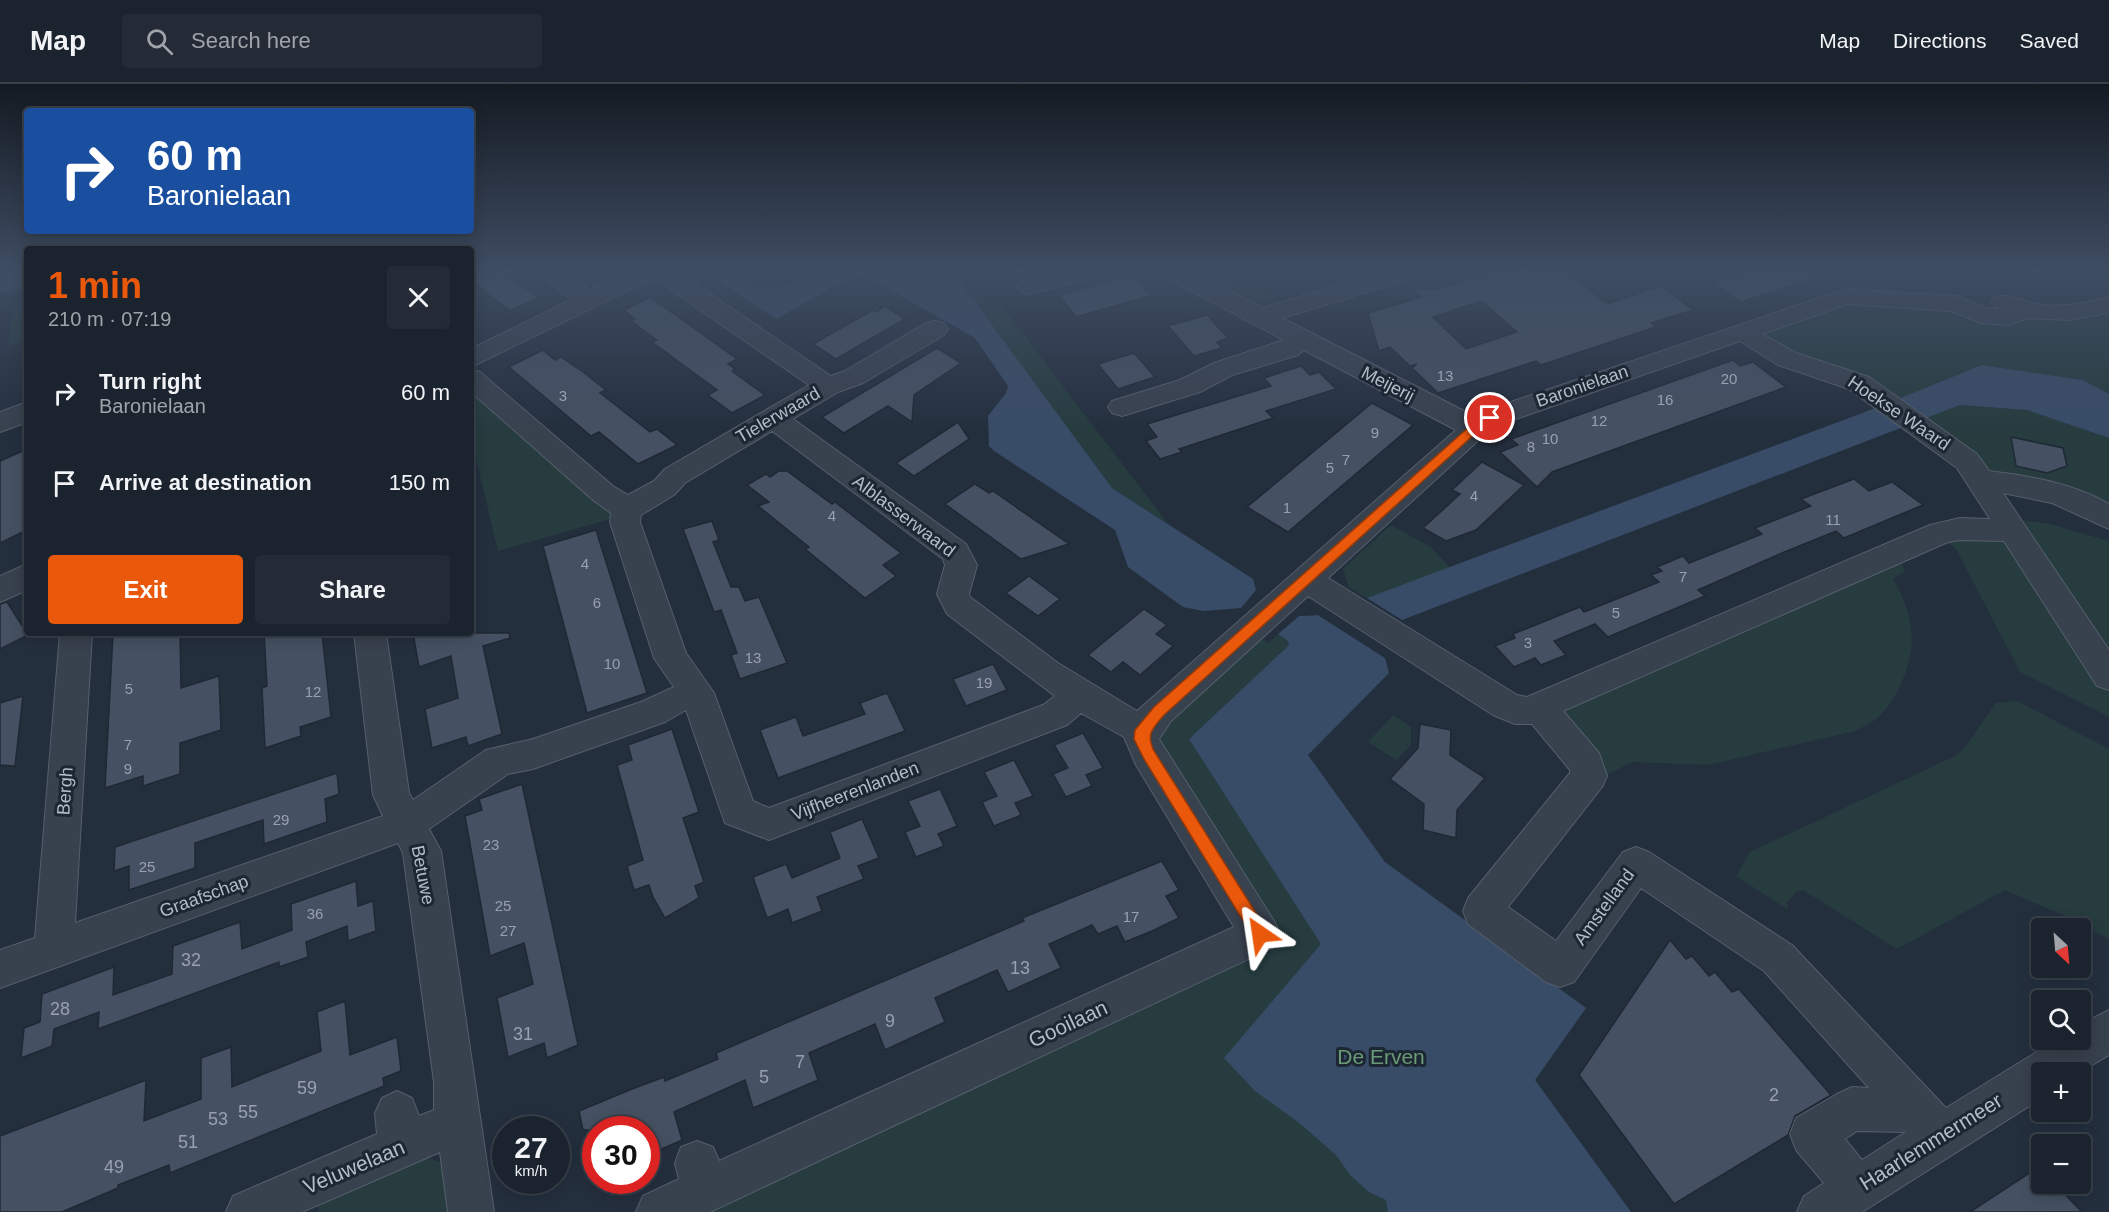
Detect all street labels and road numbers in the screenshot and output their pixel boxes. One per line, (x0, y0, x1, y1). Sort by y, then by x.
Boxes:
street label: Baronielaan (1533, 361, 1631, 411)
street label: Meijerij (1358, 362, 1418, 406)
street label: Hoekse Waard (1844, 372, 1954, 454)
street label: Tielerwaard (733, 383, 823, 447)
street label: Alblasserwaard (849, 471, 959, 561)
street label: Vijfheerenlanden (789, 758, 921, 824)
street label: Bergh (53, 766, 77, 816)
street label: Betuwe (407, 844, 439, 906)
street label: Amstelland (1570, 865, 1638, 949)
street label: Graafschap (157, 871, 251, 921)
street label: Gooilaan (1025, 995, 1111, 1052)
street label: Haarlemmermeer (1855, 1089, 2006, 1195)
street label: Veluwelaan (300, 1135, 408, 1198)

